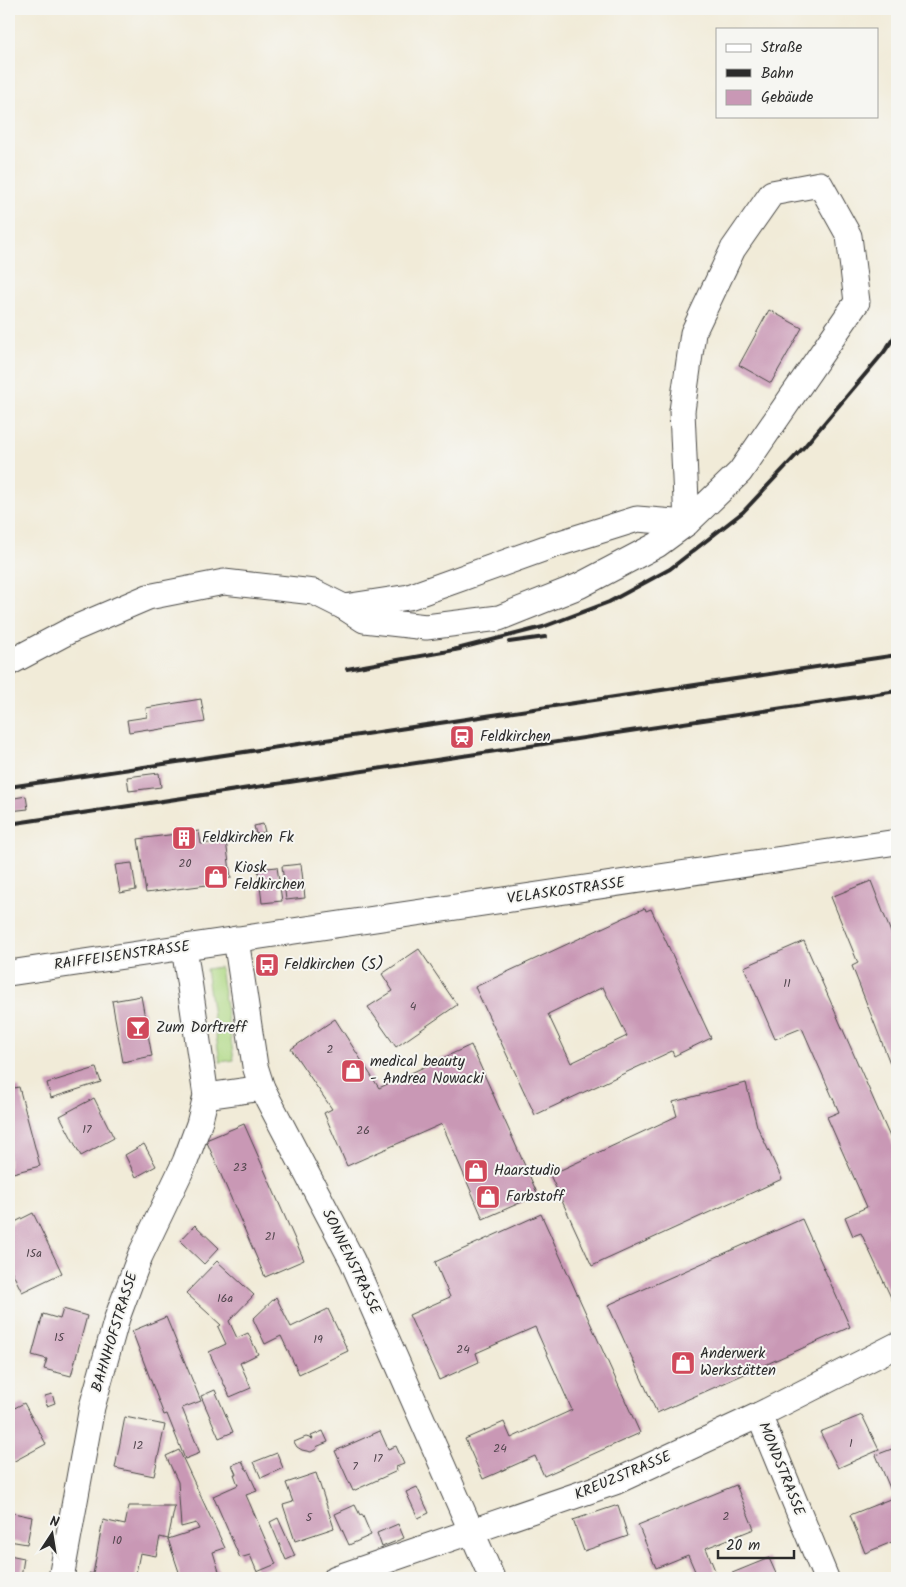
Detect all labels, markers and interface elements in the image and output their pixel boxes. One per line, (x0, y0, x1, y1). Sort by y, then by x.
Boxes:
legend (716, 28, 878, 118)
text: Straße (761, 36, 803, 60)
text: Bahn (761, 62, 794, 86)
text: Gebäude (761, 86, 814, 110)
station icon: Feldkirchen (449, 724, 475, 750)
place label: Feldkirchen (480, 725, 551, 749)
building icon: Feldkirchen Fk (171, 825, 197, 851)
place label: Feldkirchen Fk (202, 826, 295, 850)
house number: 20 (179, 854, 191, 873)
place label: Kiosk Feldkirchen (234, 856, 305, 897)
shop icon: Kiosk Feldkirchen (203, 864, 229, 890)
street label: VELASKOSTRASSE (506, 871, 628, 911)
street label: RAIFFEISENSTRASSE (52, 934, 193, 977)
bus stop icon: Feldkirchen (S) (254, 952, 280, 978)
place label: Feldkirchen (S) (284, 953, 384, 977)
house number: 11 (783, 974, 791, 993)
house number: 4 (410, 997, 417, 1016)
bar icon: Zum Dorftreff (125, 1015, 151, 1041)
place label: Zum Dorftreff (156, 1016, 248, 1040)
house number: 2 (327, 1040, 334, 1059)
place label: medical beauty - Andrea Nowacki (370, 1050, 485, 1091)
shop icon: medical beauty - Andrea Nowacki (340, 1058, 366, 1084)
house number: 17 (82, 1120, 92, 1139)
house number: 26 (356, 1121, 370, 1140)
house number: 23 (233, 1158, 247, 1177)
shop icon: Haarstudio (463, 1158, 489, 1184)
place label: Haarstudio (494, 1159, 561, 1183)
shop icon: Farbstoff (475, 1184, 501, 1210)
place label: Farbstoff (506, 1185, 565, 1209)
street label: SONNENSTRASSE (315, 1205, 388, 1320)
house number: 21 (265, 1227, 276, 1246)
house number: 15a (26, 1244, 42, 1263)
street label: BAHNHOFSTRASSE (85, 1268, 145, 1395)
house number: 16a (217, 1289, 233, 1308)
house number: 15 (54, 1328, 66, 1347)
house number: 19 (313, 1330, 323, 1349)
house number: 24 (456, 1340, 470, 1359)
place label: Anderwerk Werkstätten (700, 1342, 776, 1383)
shop icon: Anderwerk Werkstätten (670, 1350, 696, 1376)
street label: MONDSTRASSE (751, 1418, 811, 1521)
house number: 1 (849, 1434, 853, 1453)
house number: 12 (133, 1436, 143, 1455)
house number: 24 (493, 1439, 507, 1458)
street label: KREUZSTRASSE (571, 1444, 676, 1507)
house number: 17 (373, 1449, 383, 1468)
house number: 7 (352, 1457, 358, 1476)
house number: 2 (723, 1507, 730, 1526)
house number: 5 (306, 1508, 314, 1527)
north arrow (28, 1510, 78, 1560)
text: N (48, 1511, 61, 1534)
scale bar (718, 1527, 795, 1559)
house number: 10 (112, 1531, 122, 1550)
text: 20 m (726, 1534, 760, 1558)

